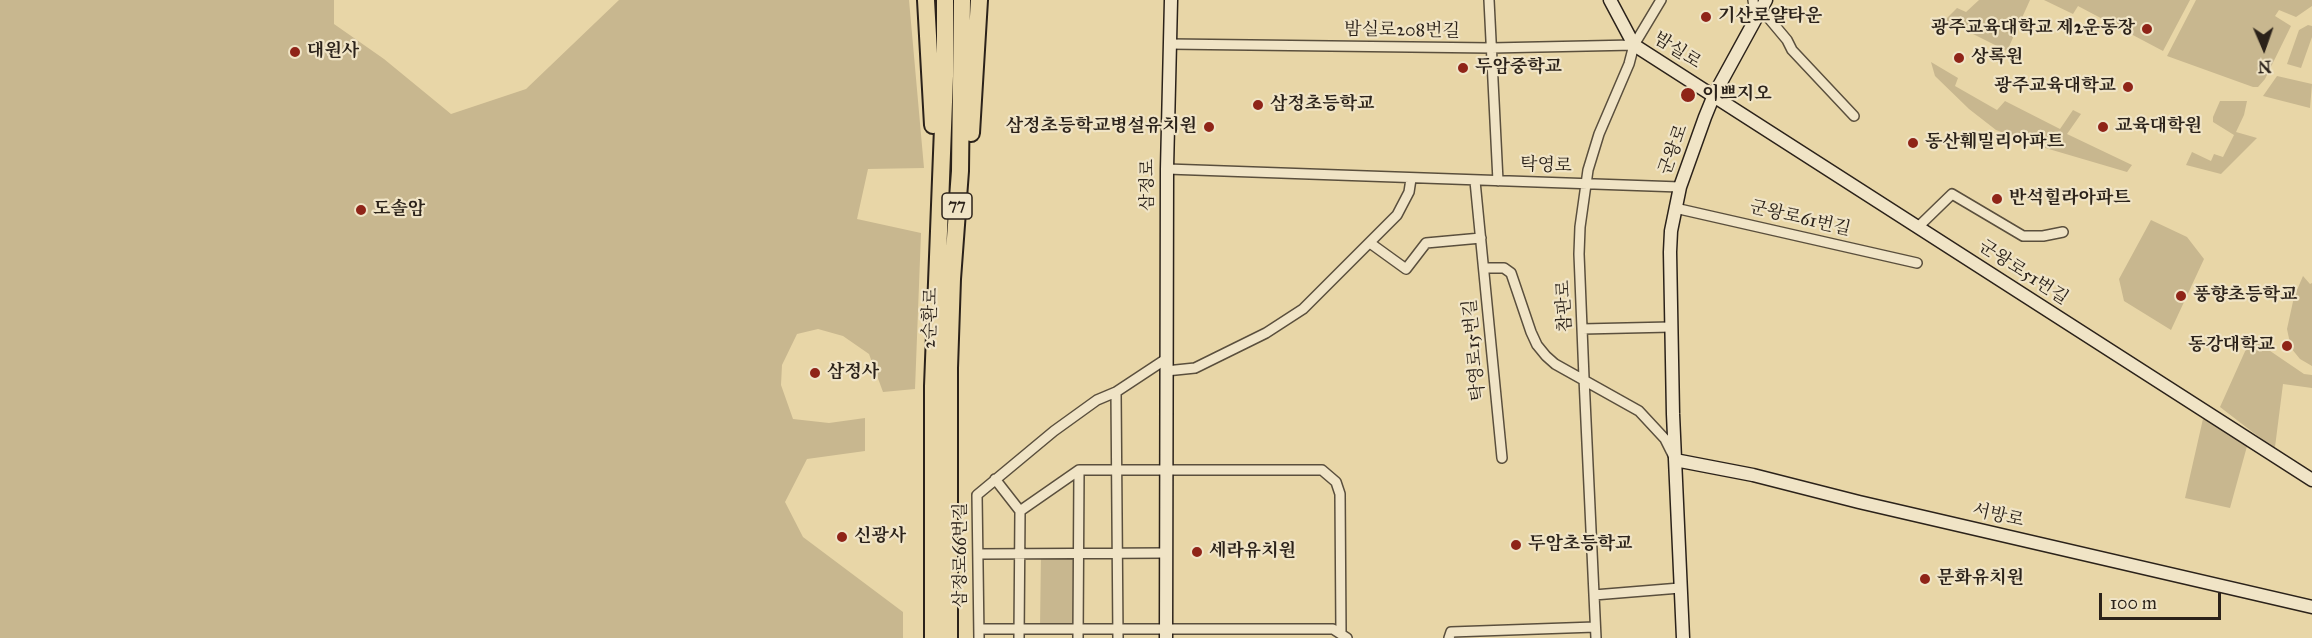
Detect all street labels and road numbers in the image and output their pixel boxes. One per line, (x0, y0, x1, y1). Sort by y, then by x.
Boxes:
street label: 밤실로208번길 (1344, 19, 1460, 43)
street label: 밤실로 (1649, 28, 1705, 74)
street label: 군왕로 (1655, 122, 1693, 178)
street label: 탁영로 (1520, 154, 1572, 178)
street label: 삼정로 (1138, 159, 1160, 211)
road number: 77 (942, 193, 972, 219)
street label: 군왕로61번길 (1747, 197, 1853, 241)
street label: 군왕로51번길 (1974, 236, 2072, 310)
street label: 참판로 (1553, 280, 1577, 332)
street label: 2순환로 (919, 287, 943, 349)
street label: 탁영로15번길 (1460, 298, 1490, 402)
street label: 서방로 (1970, 500, 2026, 532)
street label: 삼정로66번길 (951, 502, 973, 608)

